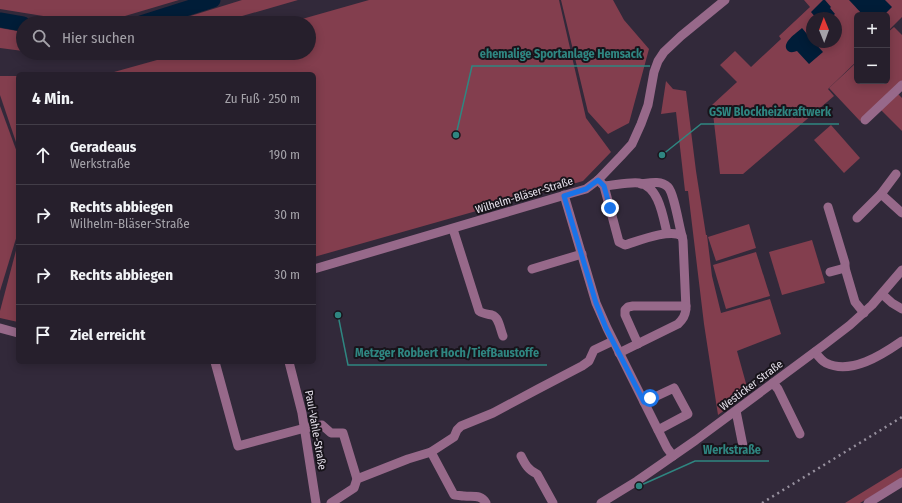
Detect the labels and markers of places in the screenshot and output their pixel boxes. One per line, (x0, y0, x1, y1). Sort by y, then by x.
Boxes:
callout: ehemalige Sportanlage Hemsack (472, 42, 650, 66)
callout: GSW Blockheizkraftwerk (701, 100, 839, 124)
callout: Metzger Robbert Hoch/TiefBaustoffe (348, 341, 547, 365)
callout: Werkstraße (695, 437, 769, 461)

